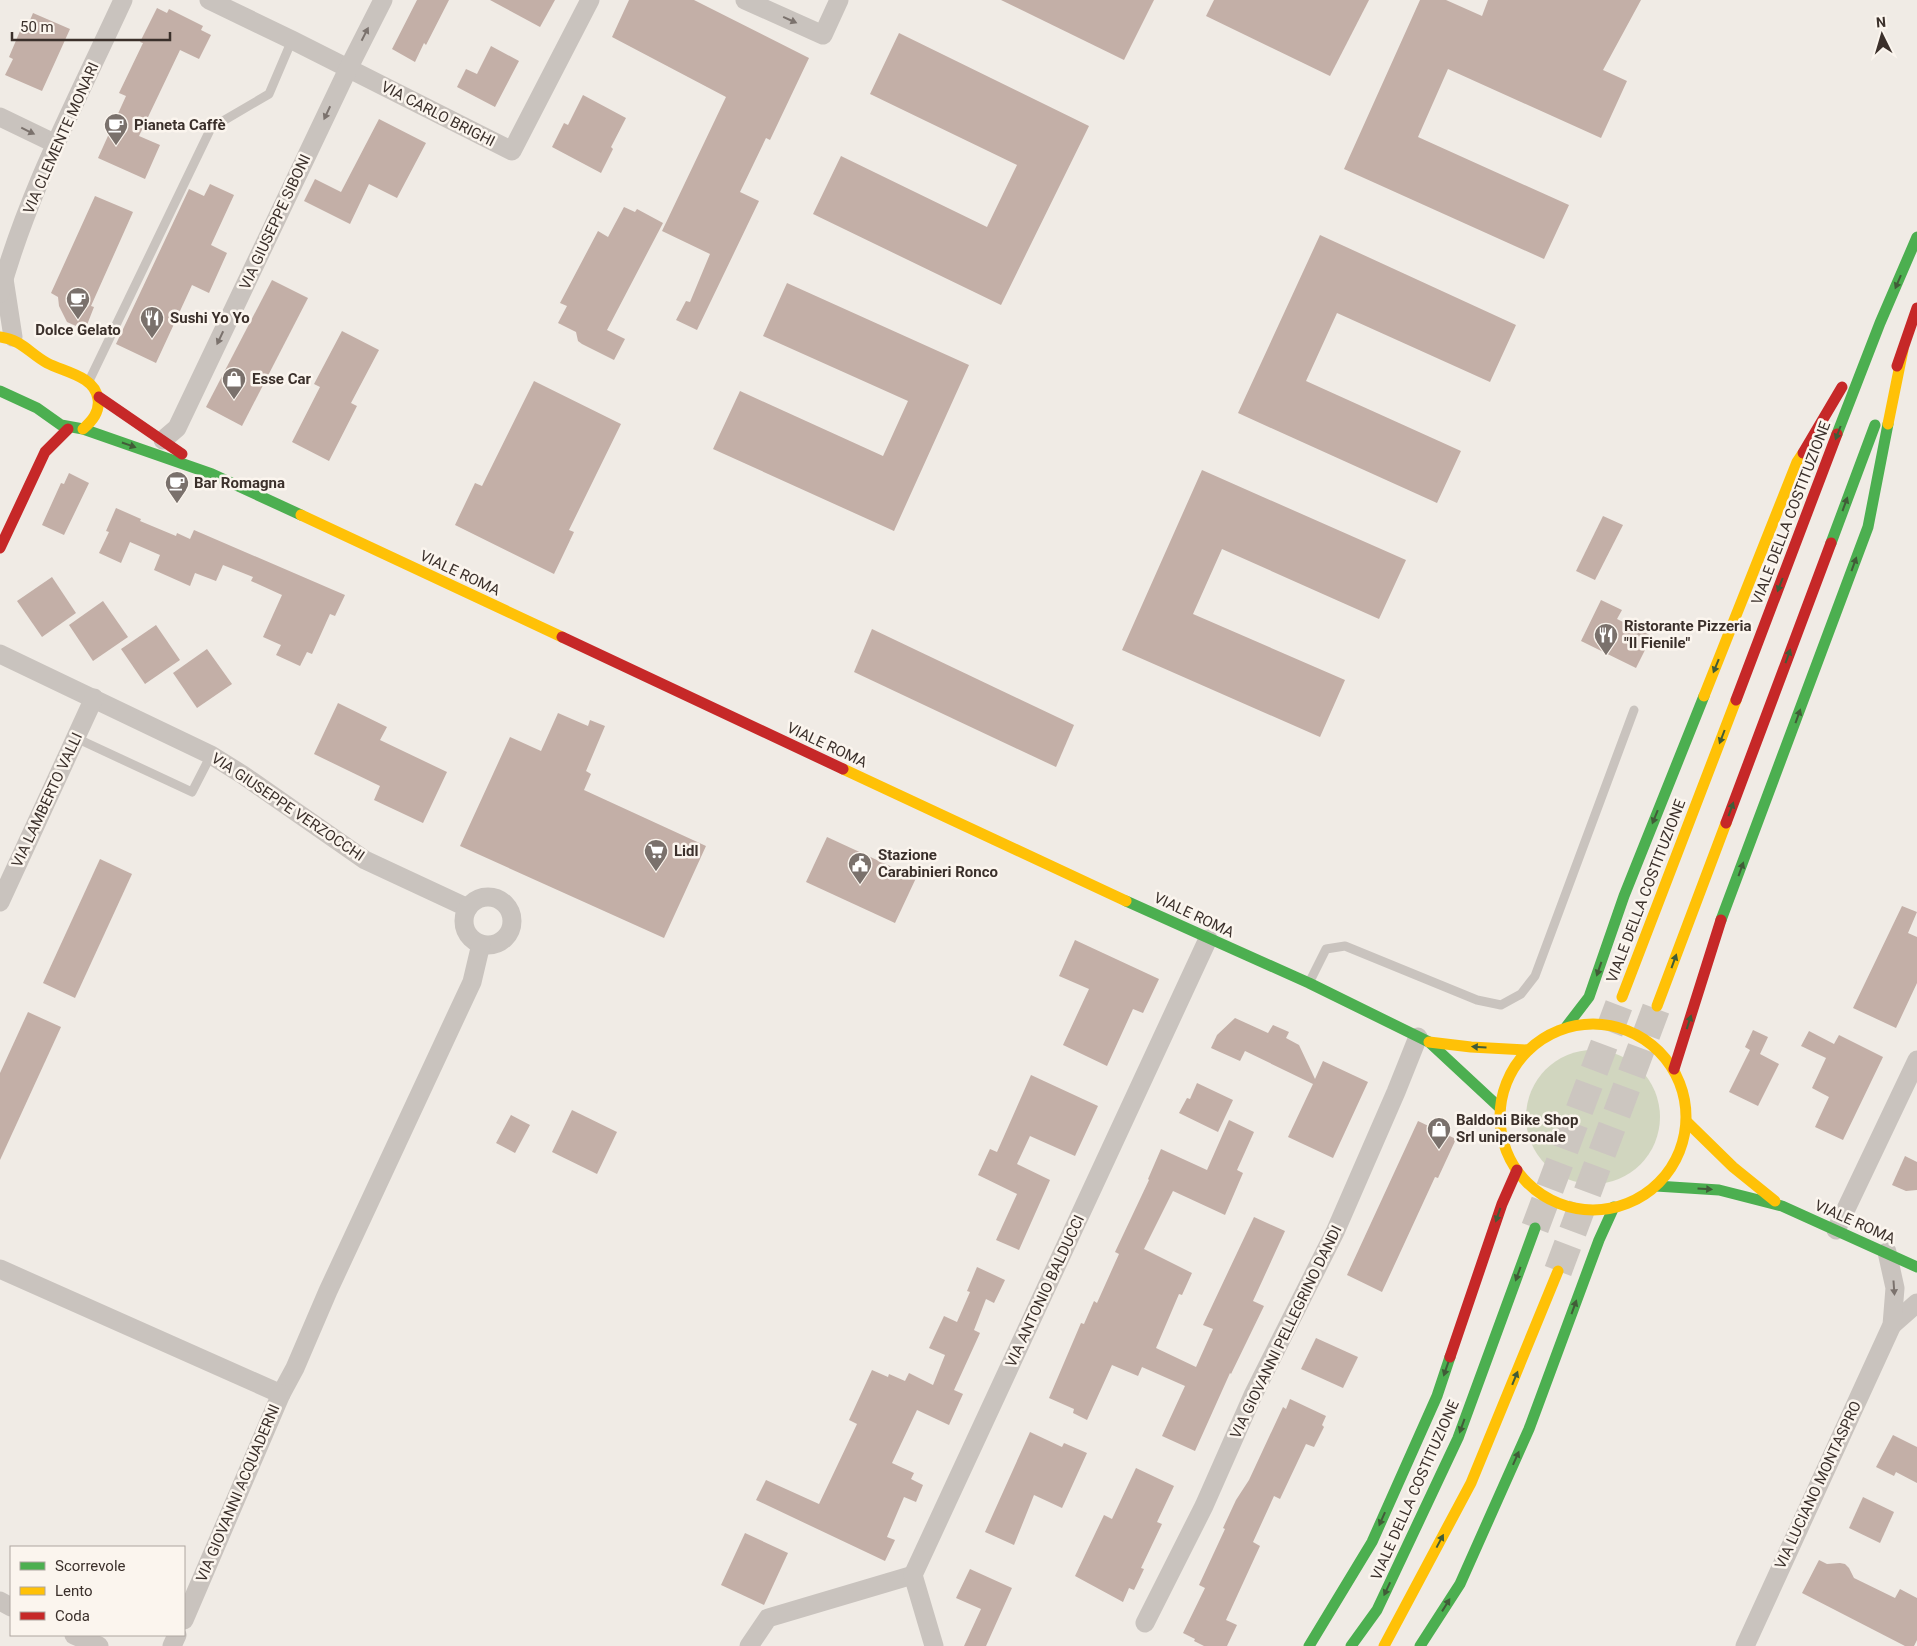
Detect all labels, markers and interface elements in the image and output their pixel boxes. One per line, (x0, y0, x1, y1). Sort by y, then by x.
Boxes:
scale bar (12, 10, 170, 42)
north arrow (1857, 10, 1907, 60)
text: N (1875, 14, 1886, 30)
one-way arrow (783, 17, 797, 25)
text: 50 m (20, 18, 54, 36)
one-way arrow (361, 27, 369, 42)
street label: VIA CLEMENTE MONARI (19, 59, 103, 217)
street label: VIA CARLO BRIGHI (378, 78, 498, 150)
one-way arrow (323, 106, 331, 120)
cafe icon: Pianeta Caffè (103, 112, 129, 146)
place label: Pianeta Caffè (134, 116, 226, 134)
one-way arrow (21, 127, 35, 135)
street label: VIA GIUSEPPE SIBONI (236, 151, 314, 293)
one-way arrow (1893, 275, 1901, 289)
cafe icon: Dolce Gelato (65, 286, 91, 320)
restaurant icon: Sushi Yo Yo (139, 305, 165, 339)
place label: Sushi Yo Yo (170, 309, 250, 327)
place label: Dolce Gelato (35, 321, 121, 339)
one-way arrow (215, 331, 224, 346)
shop icon: Esse Car (221, 366, 247, 400)
place label: Esse Car (252, 370, 312, 388)
street label: VIALE DELLA COSTITUZIONE (1748, 418, 1835, 607)
one-way arrow (1834, 426, 1842, 441)
one-way arrow (122, 441, 137, 449)
cafe icon: Bar Romagna (164, 470, 190, 504)
place label: Bar Romagna (194, 474, 285, 492)
one-way arrow (1841, 496, 1849, 511)
street label: VIALE ROMA (417, 547, 503, 600)
one-way arrow (1850, 556, 1858, 571)
one-way arrow (1776, 578, 1784, 593)
place label: Ristorante Pizzeria "Il Fienile" (1624, 617, 1752, 652)
restaurant icon: Ristorante Pizzeria "Il Fienile" (1593, 622, 1619, 656)
one-way arrow (1785, 649, 1792, 664)
one-way arrow (1712, 659, 1720, 674)
one-way arrow (1794, 709, 1802, 723)
street label: VIALE ROMA (784, 719, 870, 772)
one-way arrow (1718, 729, 1725, 744)
street label: VIA LAMBERTO VALLI (8, 730, 86, 870)
street label: VIA GIUSEPPE VERZOCCHI (208, 749, 368, 865)
street label: VIALE DELLA COSTITUZIONE (1603, 796, 1690, 985)
one-way arrow (1728, 801, 1735, 816)
one-way arrow (1651, 810, 1659, 824)
supermarket icon: Lidl (643, 838, 669, 872)
place label: Lidl (674, 842, 699, 860)
place label: Stazione Carabinieri Ronco (878, 846, 998, 881)
public building icon: Stazione Carabinieri Ronco (847, 851, 873, 885)
one-way arrow (1738, 861, 1745, 876)
street label: VIALE ROMA (1151, 889, 1237, 942)
one-way arrow (1670, 953, 1678, 968)
one-way arrow (1595, 962, 1603, 977)
one-way arrow (1685, 1015, 1693, 1030)
one-way arrow (1471, 1043, 1487, 1051)
place label: Baldoni Bike Shop Srl unipersonale (1456, 1111, 1578, 1146)
shop icon: Baldoni Bike Shop Srl unipersonale (1426, 1116, 1452, 1150)
one-way arrow (1697, 1186, 1713, 1194)
street label: VIALE ROMA (1812, 1196, 1898, 1248)
one-way arrow (1494, 1208, 1502, 1223)
street label: VIA ANTONIO BALDUCCI (1002, 1212, 1088, 1370)
street label: VIA GIOVANNI PELLEGRINO DANDI (1226, 1223, 1346, 1441)
one-way arrow (1514, 1266, 1521, 1281)
one-way arrow (1890, 1281, 1898, 1297)
one-way arrow (1571, 1299, 1578, 1314)
one-way arrow (1442, 1362, 1449, 1377)
one-way arrow (1511, 1371, 1519, 1385)
street label: VIALE DELLA COSTITUZIONE (1367, 1397, 1463, 1583)
street label: VIA LUCIANO MONTASPRO (1771, 1398, 1865, 1572)
street label: VIA GIOVANNI ACQUADERNI (192, 1401, 284, 1585)
one-way arrow (1458, 1419, 1466, 1434)
one-way arrow (1512, 1451, 1520, 1465)
one-way arrow (1378, 1512, 1386, 1526)
one-way arrow (1436, 1534, 1444, 1549)
legend (10, 1546, 185, 1636)
text: Scorrevole (55, 1557, 126, 1575)
text: Lento (55, 1582, 93, 1600)
one-way arrow (1382, 1582, 1391, 1597)
one-way arrow (1442, 1598, 1451, 1611)
text: Coda (55, 1607, 90, 1625)

